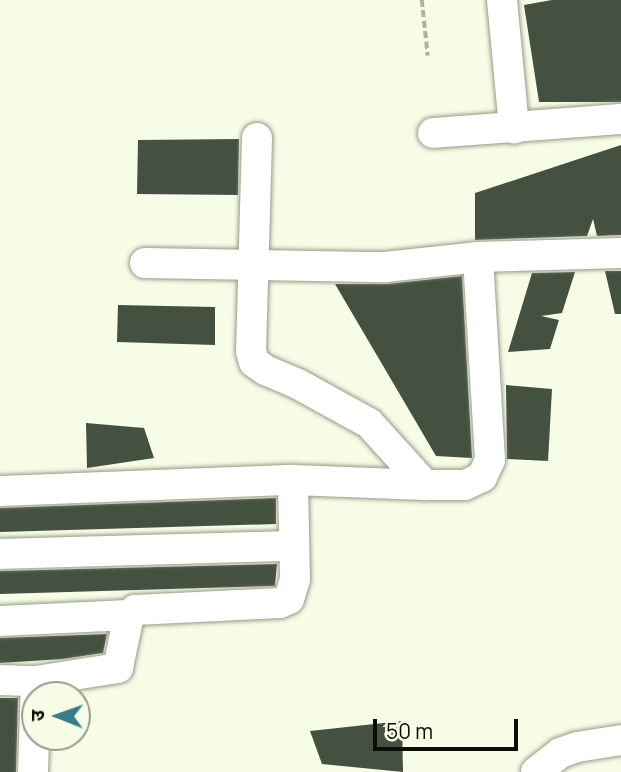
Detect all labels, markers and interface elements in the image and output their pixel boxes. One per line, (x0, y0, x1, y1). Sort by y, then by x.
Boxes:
north arrow (21, 681, 91, 751)
scale bar (376, 706, 521, 750)
text: उ (24, 710, 50, 721)
text: 50 m (386, 717, 433, 745)

